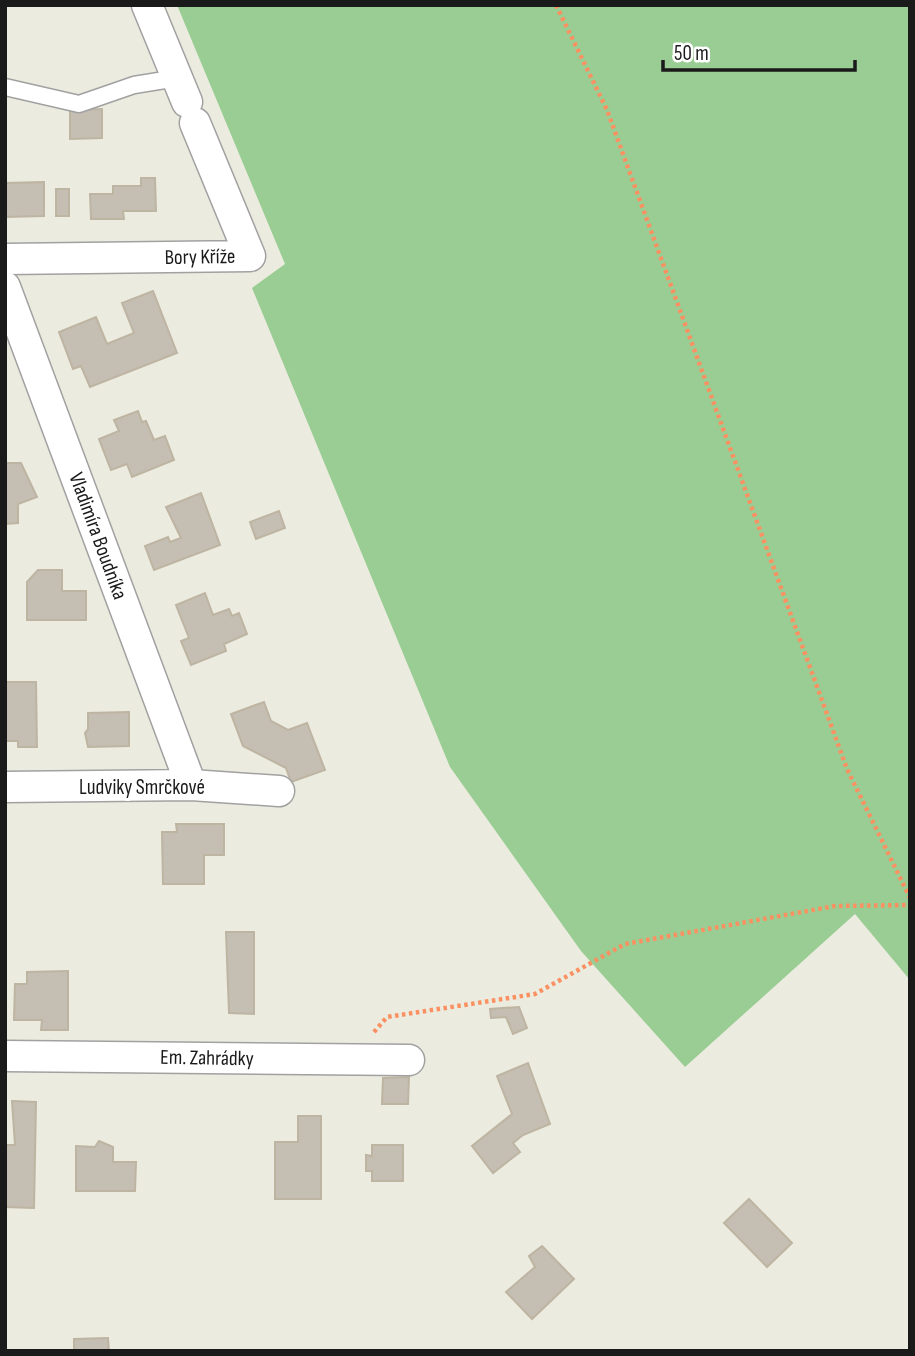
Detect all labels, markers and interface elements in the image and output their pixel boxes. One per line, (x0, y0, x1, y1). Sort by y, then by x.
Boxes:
scale bar (663, 28, 856, 72)
text: 50 m (674, 41, 709, 66)
street label: Bory Kříže (164, 244, 236, 270)
street label: Vladimíra Boudníka (63, 469, 133, 603)
street label: Ludviky Smrčkové (79, 775, 205, 800)
street label: Em. Zahrádky (160, 1045, 254, 1071)

